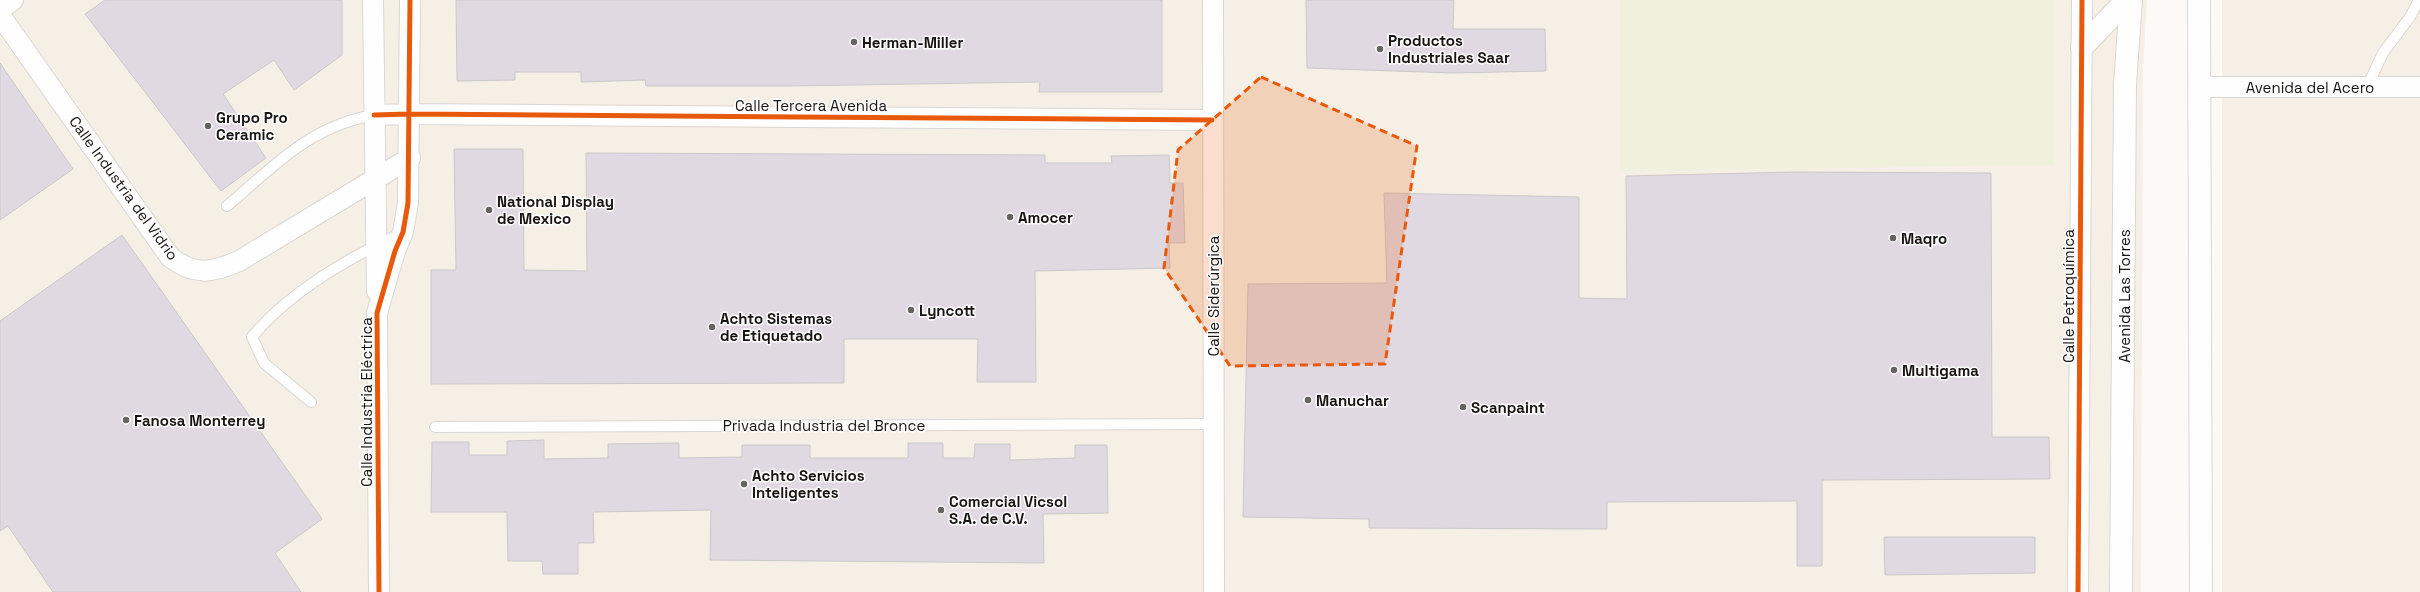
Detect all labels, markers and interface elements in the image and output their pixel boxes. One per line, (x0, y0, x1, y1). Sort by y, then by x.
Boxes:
place label: Productos Industriales Saar (1388, 31, 1510, 67)
place label: Herman-Miller (862, 33, 963, 52)
marker: Herman-Miller (849, 37, 859, 47)
marker: Productos Industriales Saar (1375, 44, 1385, 54)
street label: Avenida del Acero (2246, 78, 2374, 97)
street label: Calle Tercera Avenida (735, 96, 887, 115)
place label: Grupo Pro Ceramic (216, 108, 288, 144)
street label: Calle Industria del Vidrio (65, 112, 183, 264)
marker: Grupo Pro Ceramic (203, 121, 213, 131)
place label: National Display de Mexico (497, 192, 614, 228)
marker: National Display de Mexico (484, 205, 494, 215)
place label: Amocer (1018, 208, 1073, 227)
marker: Amocer (1005, 212, 1015, 222)
place label: Maqro (1901, 229, 1947, 248)
street label: Calle Petroquímica (2059, 229, 2078, 363)
street label: Avenida Las Torres (2115, 229, 2134, 363)
marker: Maqro (1888, 233, 1898, 243)
street label: Calle Siderúrgica (1204, 235, 1223, 356)
place label: Lyncott (919, 301, 976, 320)
marker: Lyncott (906, 305, 916, 315)
place label: Achto Sistemas de Etiquetado (720, 309, 832, 345)
street label: Calle Industria Eléctrica (357, 317, 376, 487)
marker: Achto Sistemas de Etiquetado (707, 322, 717, 332)
place label: Multigama (1902, 361, 1979, 380)
marker: Multigama (1889, 365, 1899, 375)
place label: Manuchar (1316, 391, 1389, 410)
marker: Manuchar (1303, 395, 1313, 405)
place label: Scanpaint (1471, 398, 1545, 417)
marker: Scanpaint (1458, 402, 1468, 412)
place label: Fanosa Monterrey (134, 411, 265, 430)
marker: Fanosa Monterrey (121, 415, 131, 425)
street label: Privada Industria del Bronce (723, 416, 925, 435)
place label: Achto Servicios Inteligentes (752, 466, 865, 502)
marker: Achto Servicios Inteligentes (739, 479, 749, 489)
place label: Comercial Vicsol S.A. de C.V. (949, 492, 1067, 528)
marker: Comercial Vicsol S.A. de C.V. (936, 505, 946, 515)

